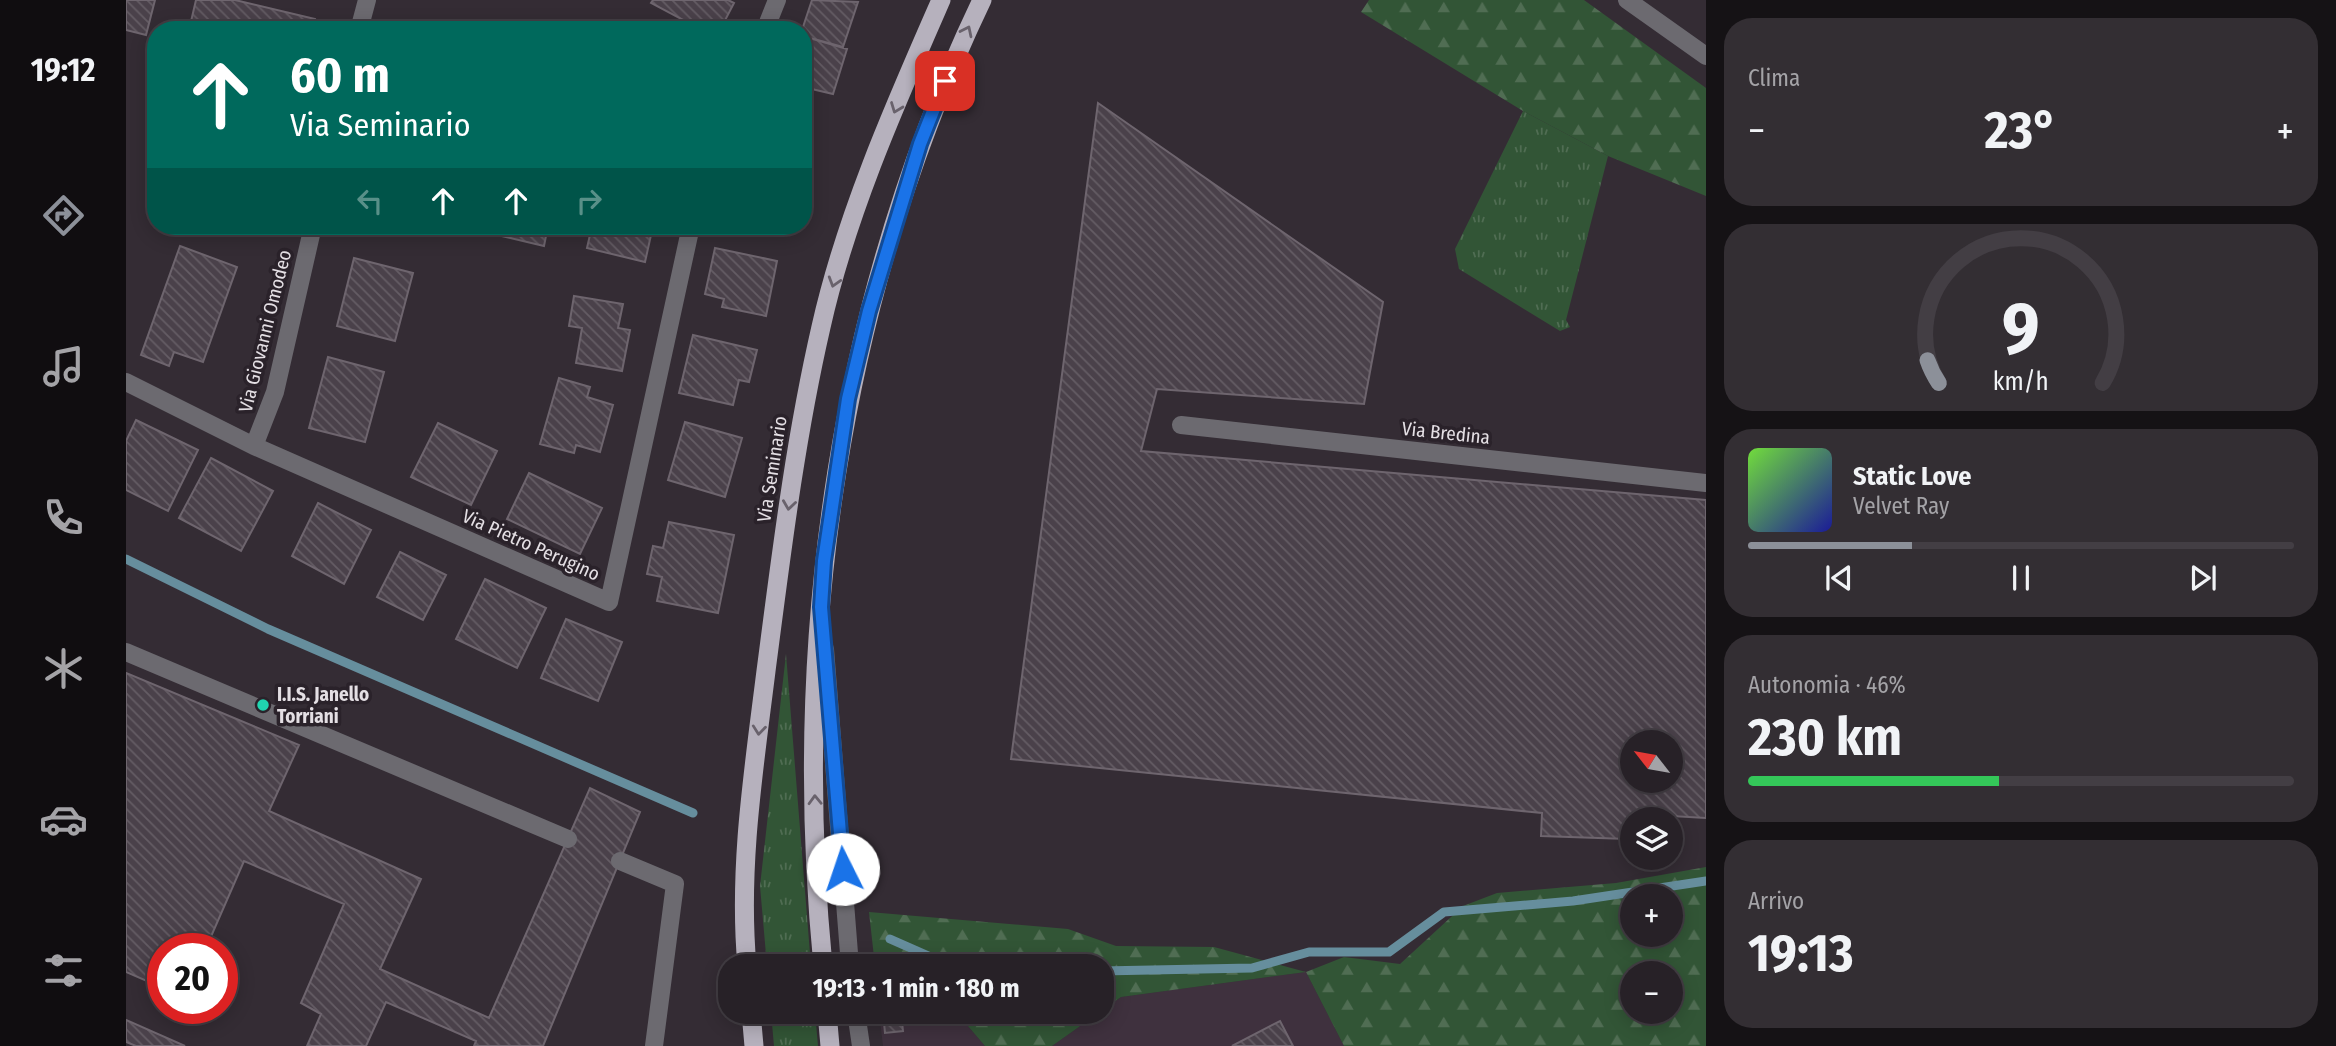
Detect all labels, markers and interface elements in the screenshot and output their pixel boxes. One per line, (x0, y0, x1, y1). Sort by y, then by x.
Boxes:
one-way arrow (959, 26, 973, 38)
text: 60 m (290, 46, 390, 105)
icon: ahead (175, 49, 266, 140)
text: 19:12 (31, 51, 95, 89)
pin (915, 51, 975, 111)
icon: arrive (926, 62, 964, 100)
text: Clima (1748, 64, 1800, 92)
text: 23° (1984, 99, 2057, 162)
one-way arrow (890, 102, 904, 114)
text: Via Seminario (290, 106, 471, 144)
text: − (1748, 108, 1765, 154)
text: + (2277, 108, 2294, 154)
icon: left (351, 182, 389, 220)
icon: ahead (424, 182, 462, 220)
icon: ahead (497, 182, 535, 220)
icon: right (570, 182, 608, 220)
icon: directions (39, 191, 88, 240)
street label: Via Giovanni Omodeo (234, 247, 296, 415)
one-way arrow (828, 276, 843, 288)
text: 9 (2002, 286, 2040, 373)
icon: music (39, 342, 88, 391)
text: km/h (1993, 367, 2049, 397)
street label: Via Seminario (752, 414, 792, 524)
street label: Via Bredina (1401, 417, 1491, 449)
text: Static Love (1853, 461, 1971, 492)
text: Velvet Ray (1853, 492, 1949, 520)
icon: phone (39, 493, 88, 542)
one-way arrow (781, 499, 796, 510)
street label: Via Pietro Perugino (459, 504, 603, 586)
icon: previous (1820, 559, 1858, 597)
icon: pause (2002, 559, 2040, 597)
icon: next (2184, 559, 2222, 597)
icon: climate (39, 644, 88, 693)
text: Autonomia · 46% (1748, 671, 1906, 699)
place label: I.I.S. Janello Torriani (277, 683, 369, 728)
marker: I.I.S. Janello Torriani (255, 697, 271, 713)
text: 230 km (1748, 706, 1902, 769)
one-way arrow (752, 725, 767, 736)
north arrow (1620, 730, 1684, 793)
map controls (1620, 730, 1683, 1024)
one-way arrow (807, 794, 822, 805)
icon: car (39, 795, 88, 844)
button: layers (1620, 807, 1683, 870)
position arrow (806, 832, 880, 906)
button: + (1620, 884, 1683, 947)
text: Arrivo (1748, 887, 1804, 915)
text: 19:13 (1748, 922, 1854, 985)
speed limit sign: 20 (147, 933, 238, 1024)
icon: filters (39, 946, 88, 995)
button: − (1620, 961, 1683, 1024)
text: 19:13 · 1 min · 180 m (812, 973, 1020, 1004)

